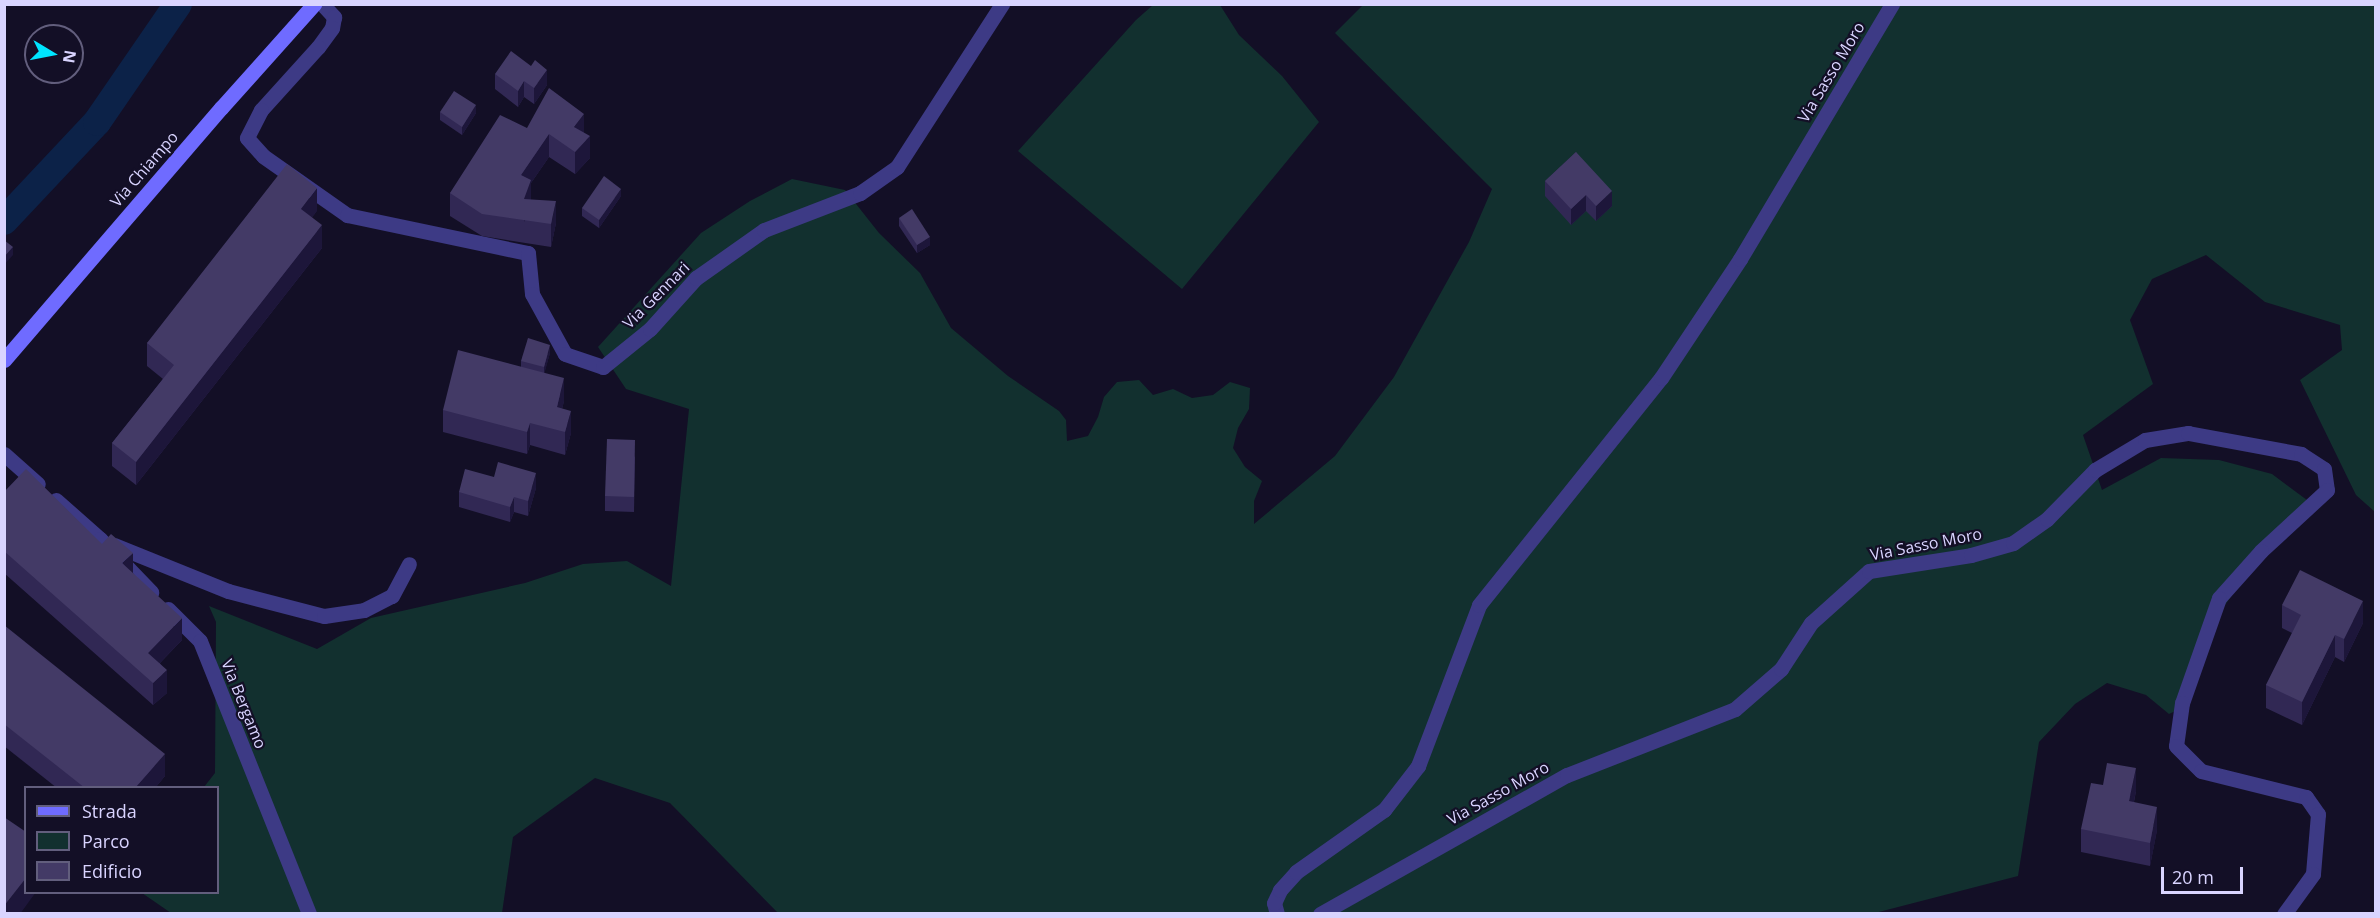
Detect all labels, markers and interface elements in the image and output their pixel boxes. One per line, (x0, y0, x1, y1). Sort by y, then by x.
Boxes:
street label: Via Sasso Moro (1794, 18, 1868, 126)
north arrow (24, 24, 84, 84)
text: N (58, 48, 82, 65)
street label: Via Chiampo (106, 127, 182, 211)
street label: Via Gennari (619, 258, 693, 332)
street label: Via Sasso Moro (1868, 524, 1984, 564)
street label: Via Bergamo (217, 657, 271, 751)
street label: Via Sasso Moro (1444, 757, 1552, 829)
legend (24, 786, 219, 894)
text: Strada (82, 799, 137, 823)
text: Parco (82, 829, 130, 853)
scale bar (2164, 855, 2246, 893)
text: Edificio (82, 859, 142, 883)
text: 20 m (2172, 865, 2214, 889)

